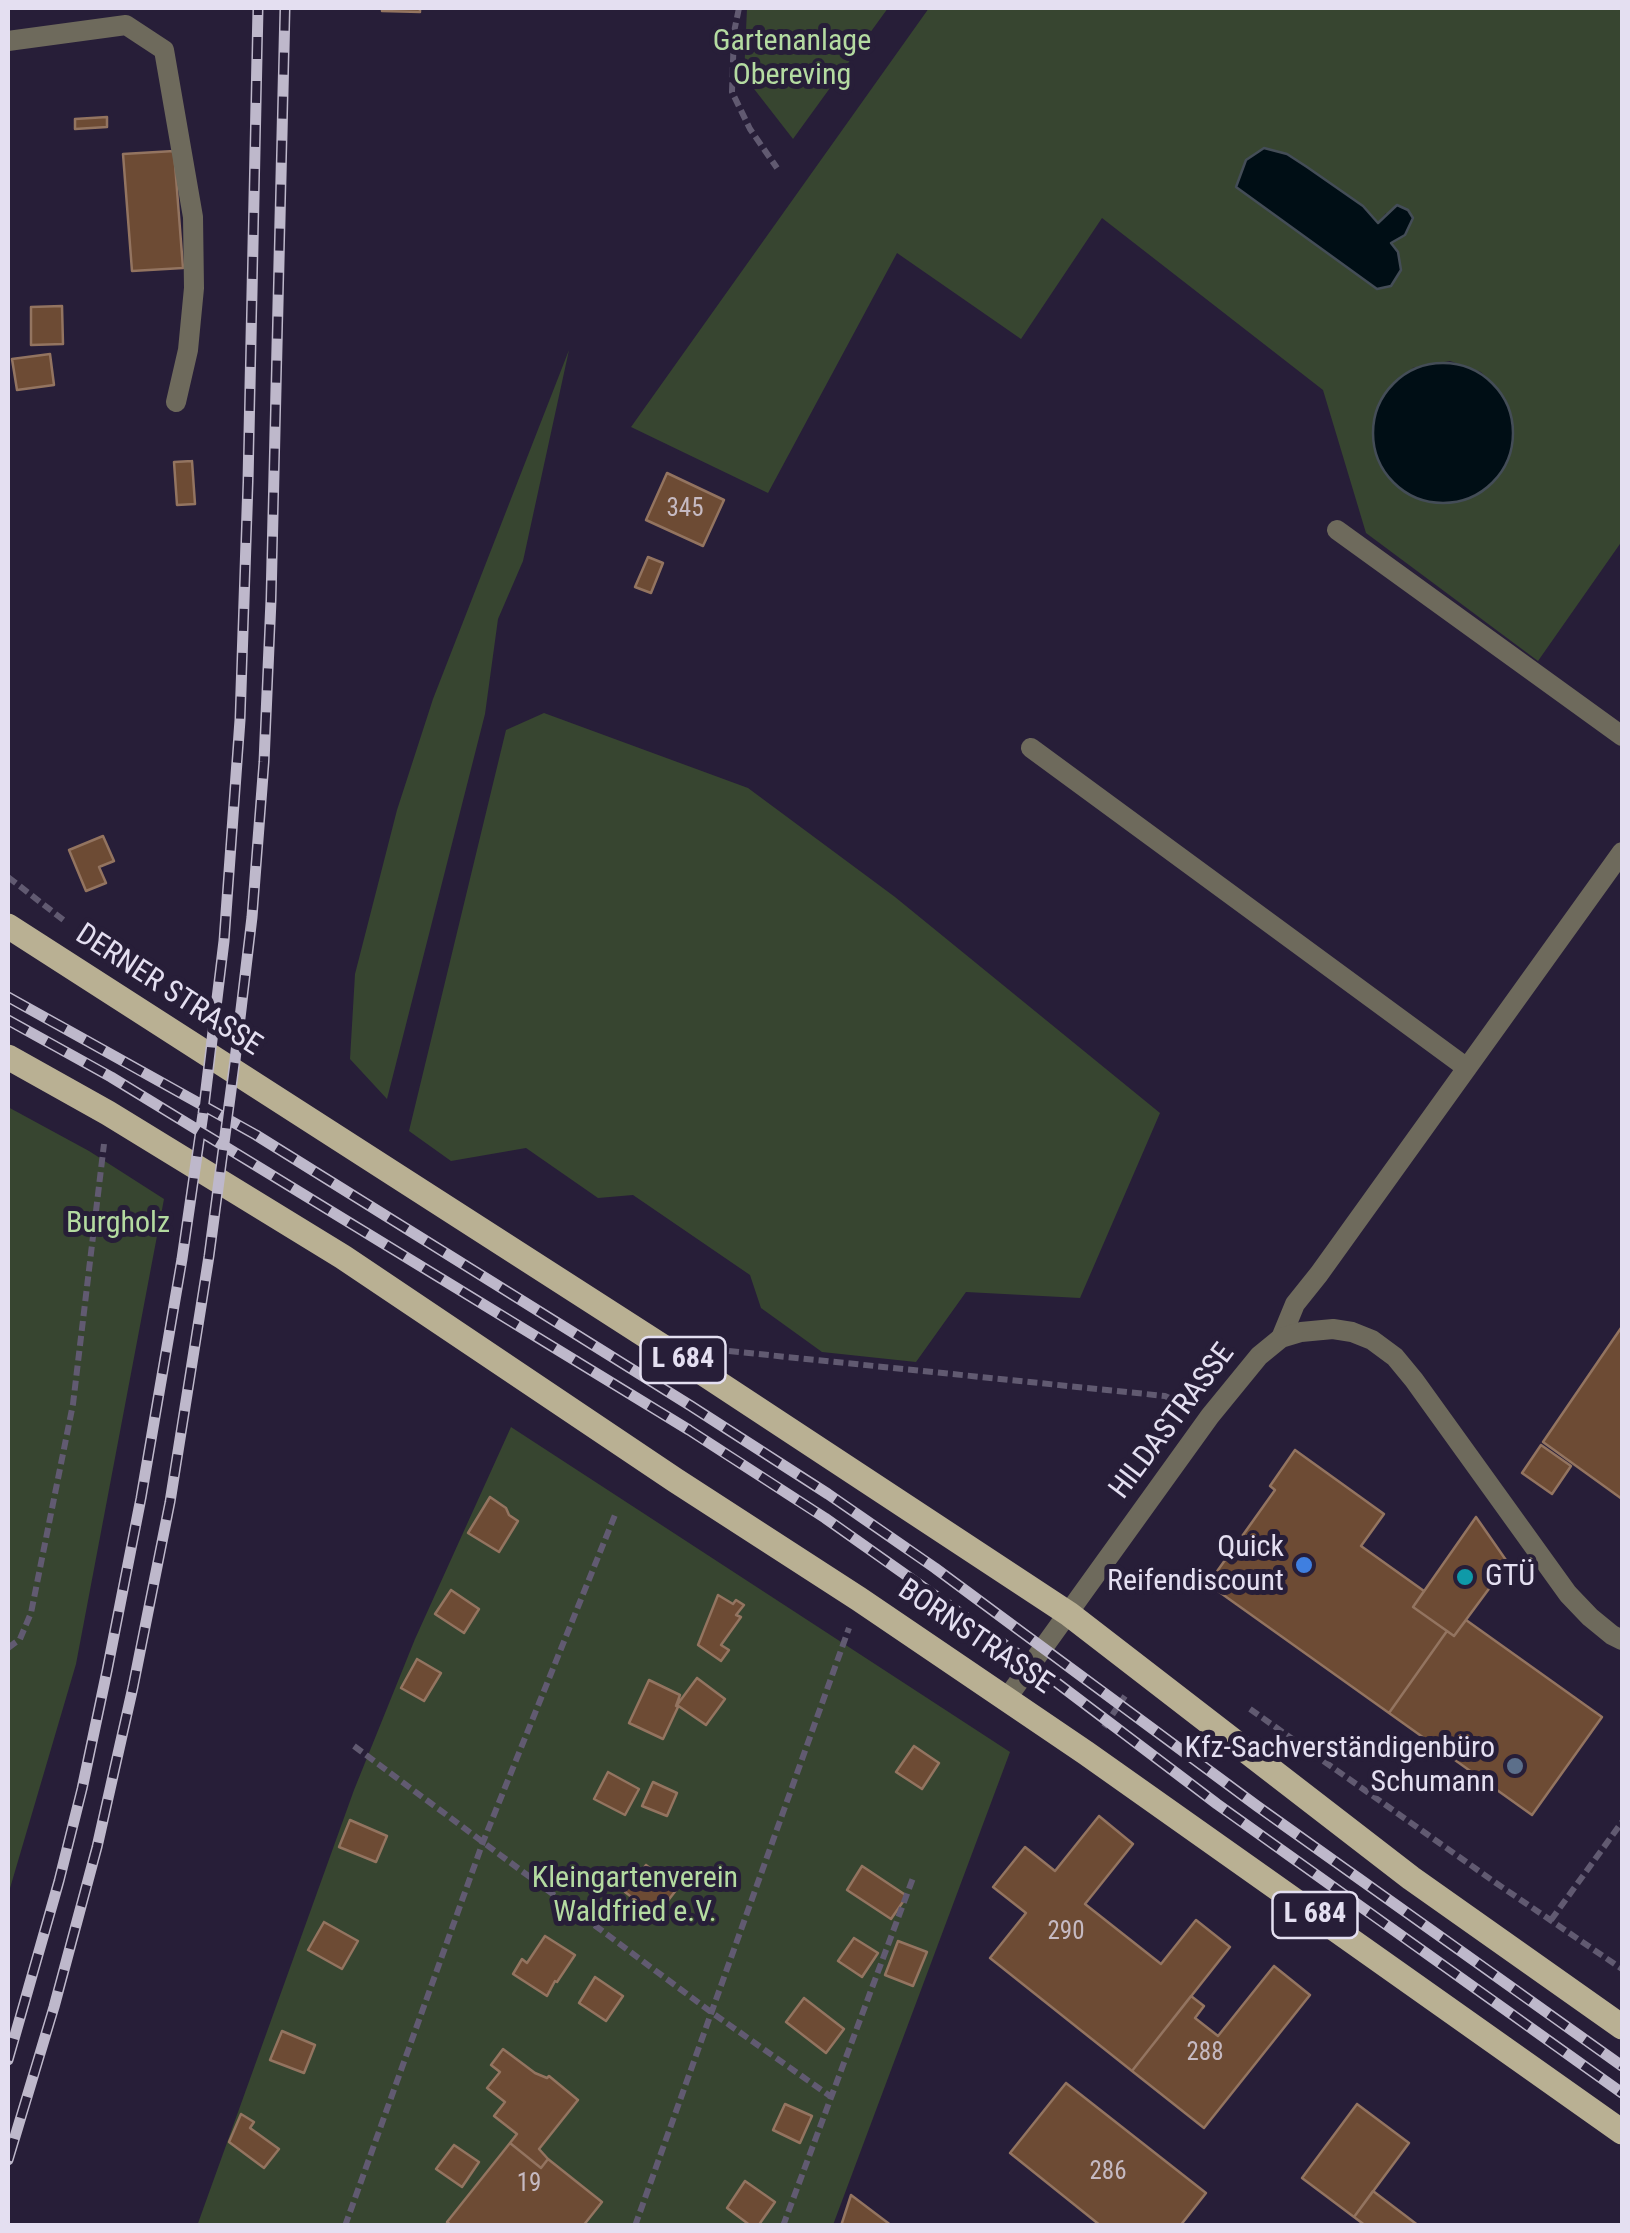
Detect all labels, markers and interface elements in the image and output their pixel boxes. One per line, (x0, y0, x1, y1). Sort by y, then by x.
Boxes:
park label: Gartenanlage Obereving (713, 24, 871, 94)
house number: 345 (666, 495, 704, 525)
street label: DERNER STRASSE (68, 917, 268, 1065)
park label: Burgholz (66, 1206, 170, 1242)
road number: L 684 (640, 1337, 726, 1383)
street label: HILDASTRASSE (1103, 1337, 1243, 1507)
place label: Quick Reifendiscount (1107, 1530, 1284, 1600)
marker: Quick Reifendiscount (1293, 1554, 1315, 1576)
place label: GTÜ (1485, 1559, 1535, 1595)
marker: GTÜ (1454, 1566, 1476, 1588)
street label: BORNSTRASSE (891, 1573, 1059, 1703)
place label: Kfz-Sachverständigenbüro Schumann (1185, 1731, 1495, 1802)
marker: Kfz-Sachverständigenbüro Schumann (1504, 1755, 1526, 1777)
park label: Kleingartenverein Waldfried e.V. (532, 1861, 738, 1932)
road number: L 684 (1272, 1892, 1358, 1938)
house number: 290 (1047, 1918, 1085, 1948)
house number: 288 (1186, 2039, 1224, 2069)
house number: 286 (1089, 2158, 1127, 2188)
house number: 19 (517, 2170, 541, 2200)

